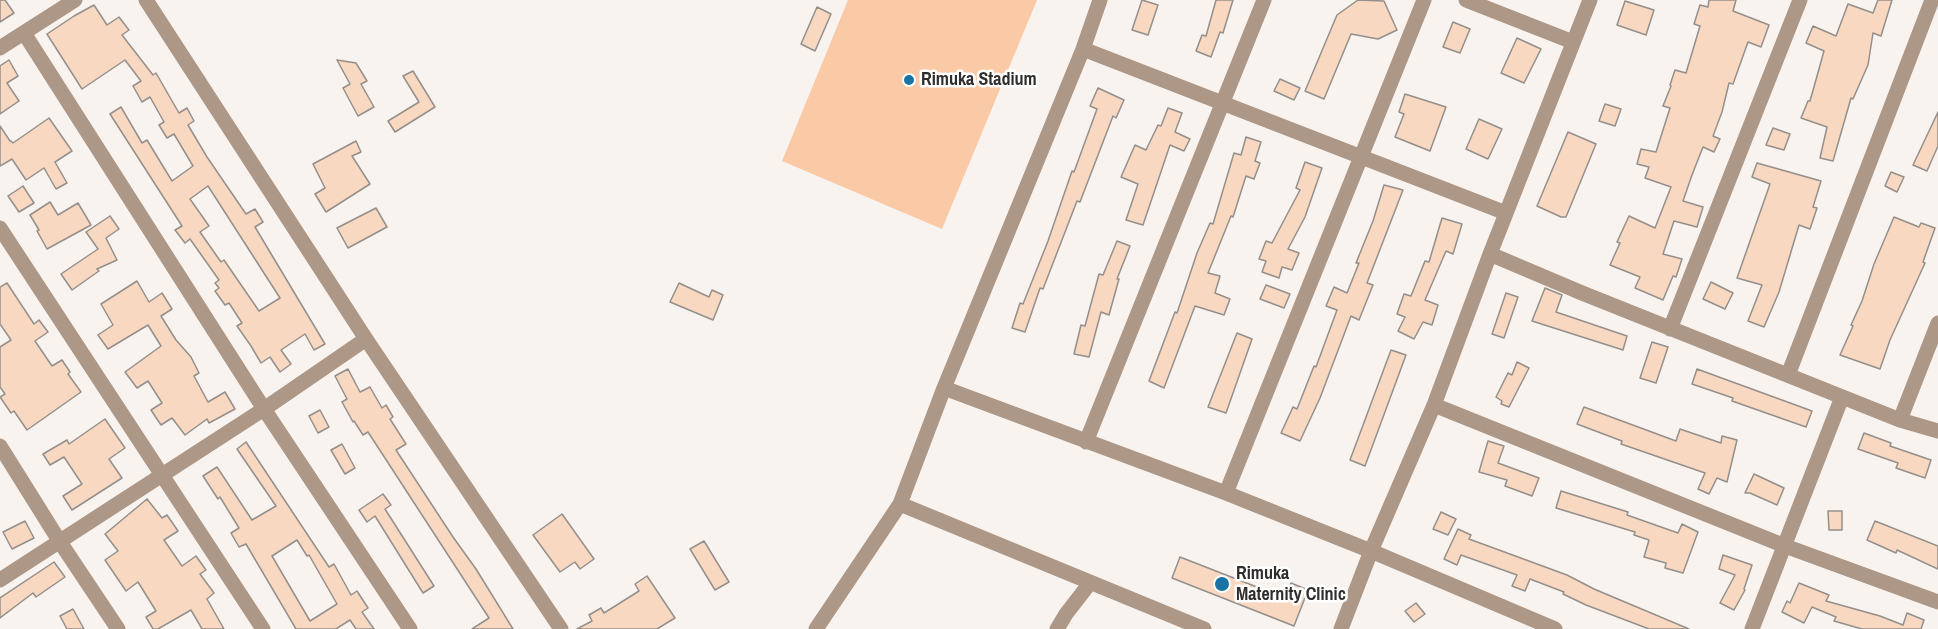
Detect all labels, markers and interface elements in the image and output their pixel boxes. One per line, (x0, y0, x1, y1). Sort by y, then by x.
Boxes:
place label: Rimuka Stadium (921, 69, 1037, 91)
marker: Rimuka Stadium (902, 73, 916, 87)
place label: Rimuka Maternity Clinic (1236, 563, 1346, 606)
marker: Rimuka Maternity Clinic (1213, 575, 1231, 593)

